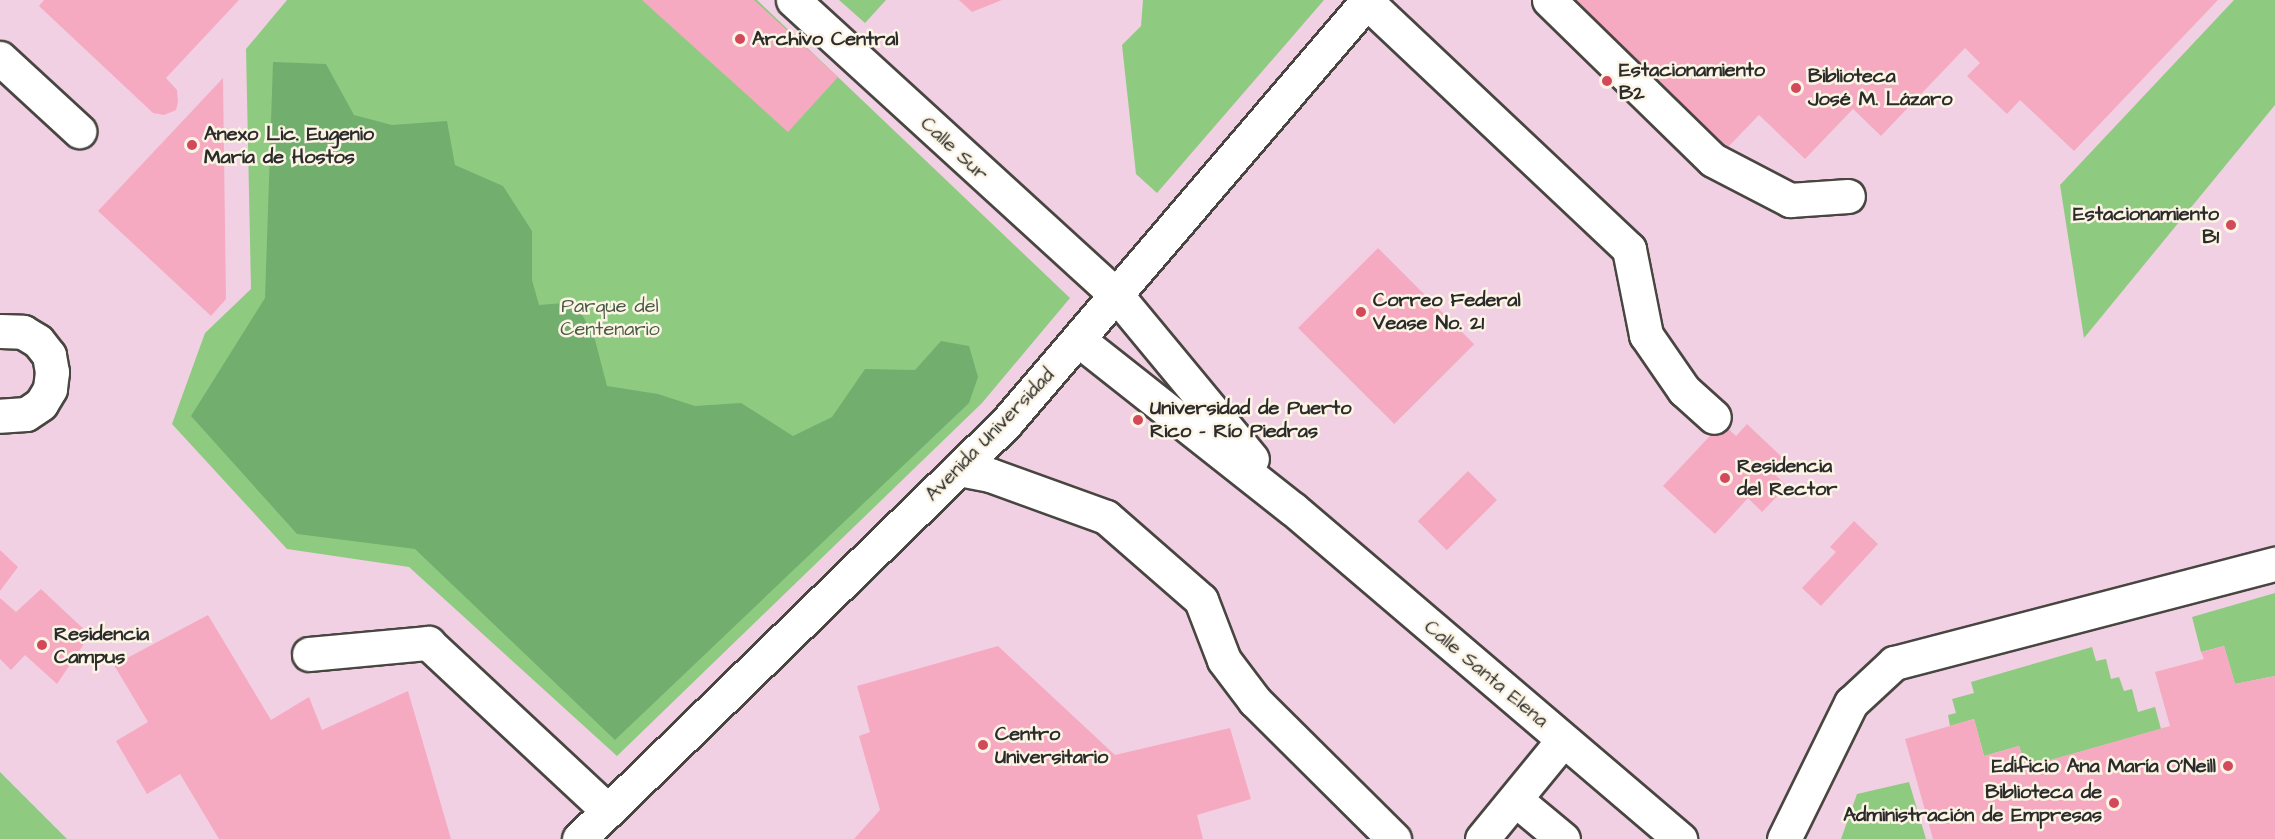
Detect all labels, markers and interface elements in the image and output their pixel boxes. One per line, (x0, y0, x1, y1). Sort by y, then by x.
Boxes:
place label: Archivo Central (752, 27, 898, 51)
marker: Archivo Central (733, 32, 747, 46)
place label: Estacionamiento B2 (1619, 58, 1765, 105)
place label: Biblioteca José M. Lázaro (1808, 64, 1952, 111)
marker: Estacionamiento B2 (1600, 74, 1614, 88)
marker: Biblioteca José M. Lázaro (1789, 81, 1803, 95)
street label: Calle Sur (915, 112, 993, 186)
place label: Anexo Lic. Eugenio María de Hostos (204, 122, 374, 169)
marker: Anexo Lic. Eugenio María de Hostos (185, 138, 199, 152)
place label: Estacionamiento B1 (2073, 202, 2219, 249)
marker: Estacionamiento B1 (2224, 218, 2238, 232)
place label: Correo Federal Vease No. 21 (1373, 288, 1521, 335)
park label: Parque del Centenario (560, 295, 660, 342)
marker: Correo Federal Vease No. 21 (1354, 305, 1368, 319)
street label: Avenida Universidad (920, 363, 1060, 507)
place label: Universidad de Puerto Rico - Río Piedras (1150, 396, 1351, 443)
marker: Universidad de Puerto Rico - Río Piedras (1131, 413, 1145, 427)
place label: Residencia del Rector (1737, 454, 1837, 501)
marker: Residencia del Rector (1718, 471, 1732, 485)
street label: Calle Santa Elena (1419, 615, 1553, 733)
place label: Residencia Campus (54, 622, 149, 669)
marker: Residencia Campus (35, 638, 49, 652)
place label: Centro Universitario (995, 722, 1108, 769)
marker: Centro Universitario (976, 738, 990, 752)
place label: Edificio Ana María O'Neill (1992, 754, 2216, 778)
marker: Edificio Ana María O'Neill (2221, 759, 2235, 773)
place label: Biblioteca de Administración de Empresas (1843, 780, 2102, 827)
marker: Biblioteca de Administración de Empresas (2107, 796, 2121, 810)

